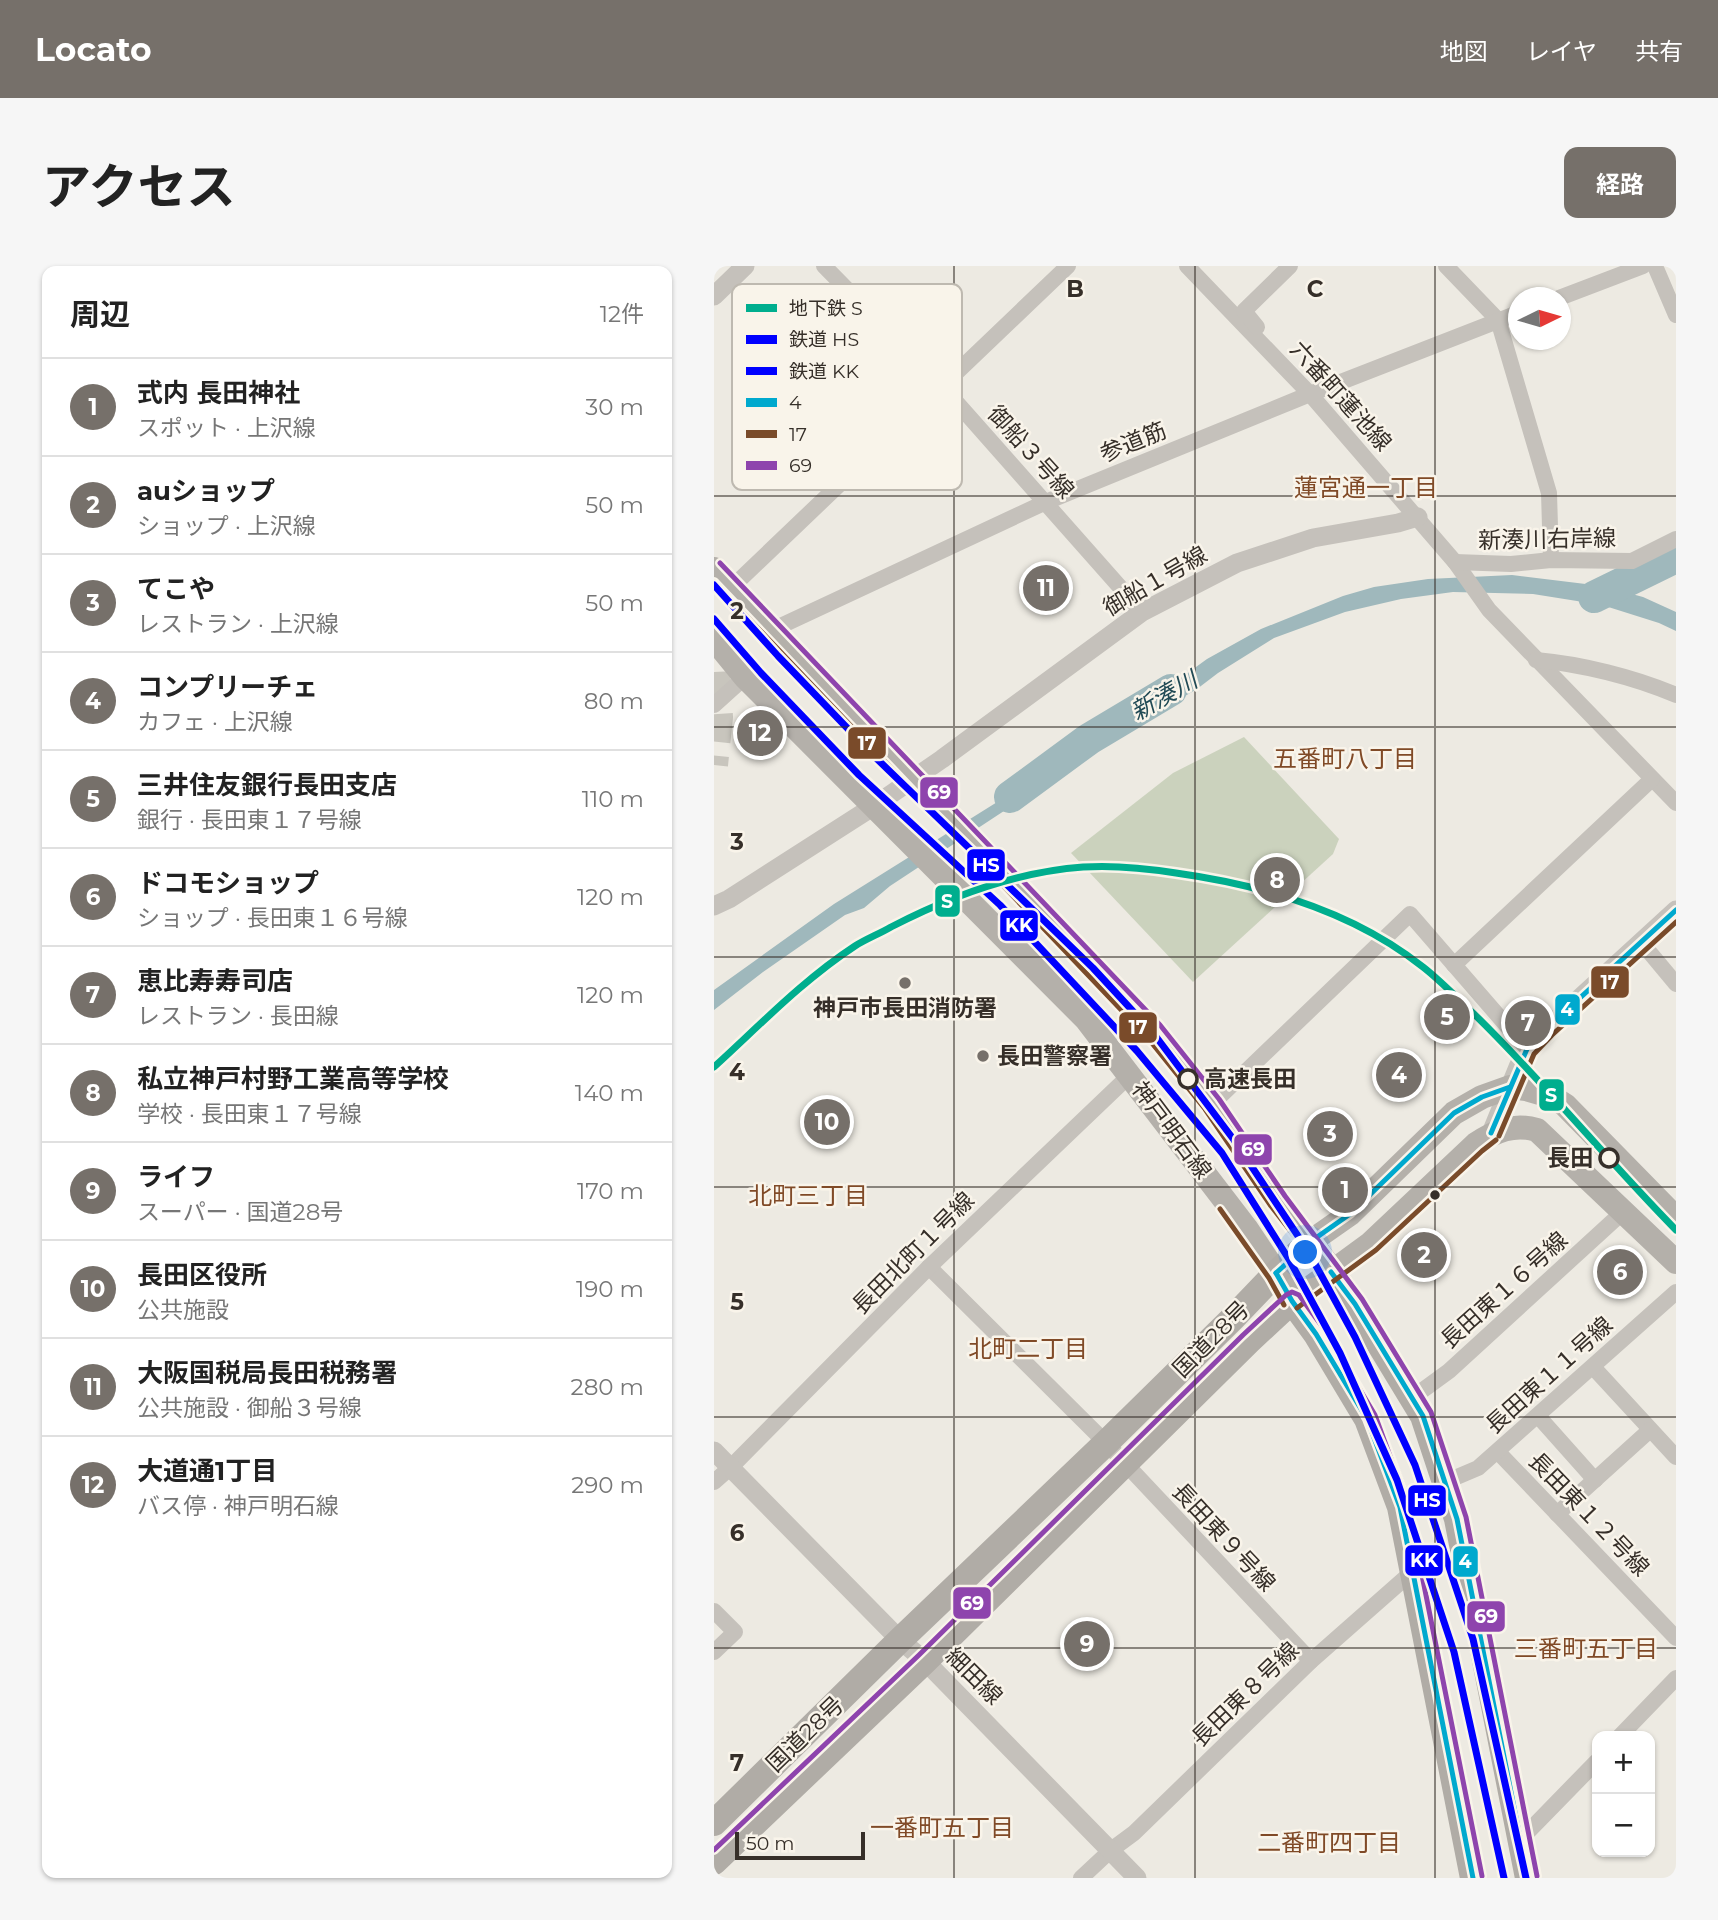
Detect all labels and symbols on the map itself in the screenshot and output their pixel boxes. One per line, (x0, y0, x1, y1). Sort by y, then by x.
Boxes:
text: B (1066, 275, 1084, 303)
text: C (1307, 275, 1324, 303)
legend (732, 284, 962, 490)
north arrow (1508, 287, 1571, 350)
text: 地下鉄 S (789, 297, 863, 320)
text: 鉄道 HS (789, 328, 859, 351)
street label: 六番町蓮池線 (1284, 335, 1398, 457)
text: 鉄道 KK (789, 360, 859, 383)
text: 4 (789, 391, 802, 414)
street label: 御船３号線 (982, 400, 1080, 504)
street label: 参道筋 (1096, 416, 1170, 468)
text: 17 (789, 423, 807, 446)
text: 69 (789, 454, 812, 477)
district label: 蓮宮通一丁目 (1294, 473, 1438, 502)
street label: 新湊川右岸線 (1478, 524, 1616, 554)
street label: 御船１号線 (1098, 540, 1212, 622)
pin: 11 (1023, 562, 1069, 614)
text: 2 (730, 597, 744, 625)
water label: 新湊川 (1125, 664, 1205, 726)
pin: 12 (737, 707, 783, 759)
line badge: 17 (847, 726, 887, 760)
text: 17 (857, 732, 877, 755)
district label: 五番町八丁目 (1273, 744, 1417, 773)
line badge: 69 (919, 776, 959, 809)
text: 69 (927, 781, 951, 804)
text: 3 (729, 828, 744, 856)
line badge: HS (966, 848, 1006, 882)
text: HS (972, 854, 1000, 877)
pin: 8 (1254, 854, 1300, 906)
line badge: S (934, 884, 961, 918)
text: S (941, 890, 953, 913)
line badge: KK (999, 909, 1039, 942)
text: KK (1005, 914, 1034, 937)
line badge: 17 (1590, 965, 1630, 999)
text: 17 (1600, 971, 1620, 994)
marker: 神戸市長田消防署 (897, 975, 913, 991)
pin: 5 (1424, 991, 1470, 1043)
line badge: 4 (1554, 993, 1581, 1026)
place label: 神戸市長田消防署 (813, 994, 997, 1022)
pin: 7 (1505, 997, 1551, 1049)
text: 4 (1560, 998, 1574, 1021)
line badge: 17 (1118, 1011, 1158, 1044)
text: 17 (1128, 1016, 1148, 1039)
place label: 長田警察署 (997, 1042, 1112, 1070)
marker: 長田警察署 (975, 1048, 991, 1064)
pin: 4 (1376, 1049, 1422, 1101)
text: 4 (729, 1058, 745, 1086)
place label: 高速長田 (1204, 1065, 1296, 1093)
marker: 高速長田 (1178, 1069, 1198, 1089)
street label: 神戸明石線 (1126, 1076, 1218, 1184)
line badge: S (1538, 1078, 1565, 1112)
text: S (1545, 1084, 1557, 1107)
pin: 10 (804, 1096, 850, 1148)
pin: 3 (1307, 1108, 1353, 1160)
line badge: 69 (1233, 1133, 1273, 1166)
text: 69 (1241, 1138, 1265, 1161)
place label: 長田 (1547, 1144, 1593, 1172)
marker: 長田 (1599, 1148, 1619, 1168)
pin: 1 (1322, 1164, 1368, 1216)
district label: 北町三丁目 (748, 1181, 868, 1210)
street label: 長田北町１号線 (846, 1186, 980, 1320)
unlabelled marker (1428, 1188, 1442, 1202)
street label: 長田東１６号線 (1435, 1226, 1573, 1354)
pin: 2 (1401, 1229, 1447, 1281)
your location (1288, 1235, 1322, 1269)
pin: 6 (1597, 1246, 1643, 1298)
text: 5 (730, 1288, 744, 1316)
street label: 国道28号 (1167, 1295, 1255, 1383)
street label: 長田東１１号線 (1480, 1311, 1618, 1439)
district label: 北町二丁目 (968, 1334, 1088, 1363)
street label: 長田東１２号線 (1523, 1446, 1655, 1582)
street label: 長田東９号線 (1167, 1477, 1281, 1597)
line badge: HS (1407, 1484, 1447, 1517)
text: HS (1413, 1489, 1441, 1512)
text: 6 (730, 1519, 745, 1547)
line badge: KK (1404, 1544, 1444, 1577)
line badge: 4 (1452, 1545, 1479, 1578)
text: KK (1410, 1549, 1439, 1572)
text: 4 (1458, 1550, 1472, 1573)
line badge: 69 (952, 1586, 992, 1620)
text: 69 (960, 1592, 984, 1615)
line badge: 69 (1466, 1600, 1506, 1633)
text: 69 (1474, 1605, 1498, 1628)
pin: 9 (1064, 1618, 1110, 1670)
district label: 三番町五丁目 (1514, 1634, 1658, 1663)
street label: 長田東８号線 (1186, 1636, 1304, 1752)
street label: 細田線 (940, 1642, 1008, 1710)
street label: 国道28号 (760, 1690, 850, 1778)
text: 7 (730, 1749, 744, 1777)
district label: 一番町五丁目 (870, 1813, 1014, 1842)
district label: 二番町四丁目 (1257, 1828, 1401, 1857)
scale bar (735, 1829, 864, 1861)

